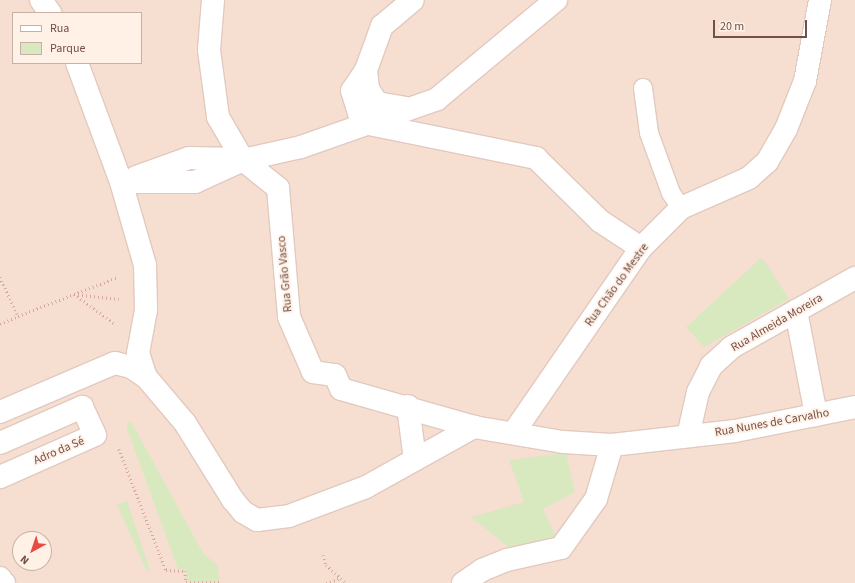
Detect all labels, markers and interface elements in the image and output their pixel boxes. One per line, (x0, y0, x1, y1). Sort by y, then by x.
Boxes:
legend (12, 12, 142, 64)
scale bar (715, 12, 809, 38)
text: 20 m (720, 18, 744, 35)
text: Rua (50, 20, 69, 37)
text: Parque (50, 40, 86, 57)
street label: Rua Grão Vasco (274, 235, 296, 313)
street label: Rua Chão do Mestre (582, 241, 652, 329)
street label: Rua Almeida Moreira (729, 291, 825, 355)
street label: Rua Nunes de Carvalho (714, 406, 830, 440)
street label: Adro da Sé (32, 434, 86, 468)
north arrow (12, 531, 52, 571)
text: N (17, 552, 32, 568)

